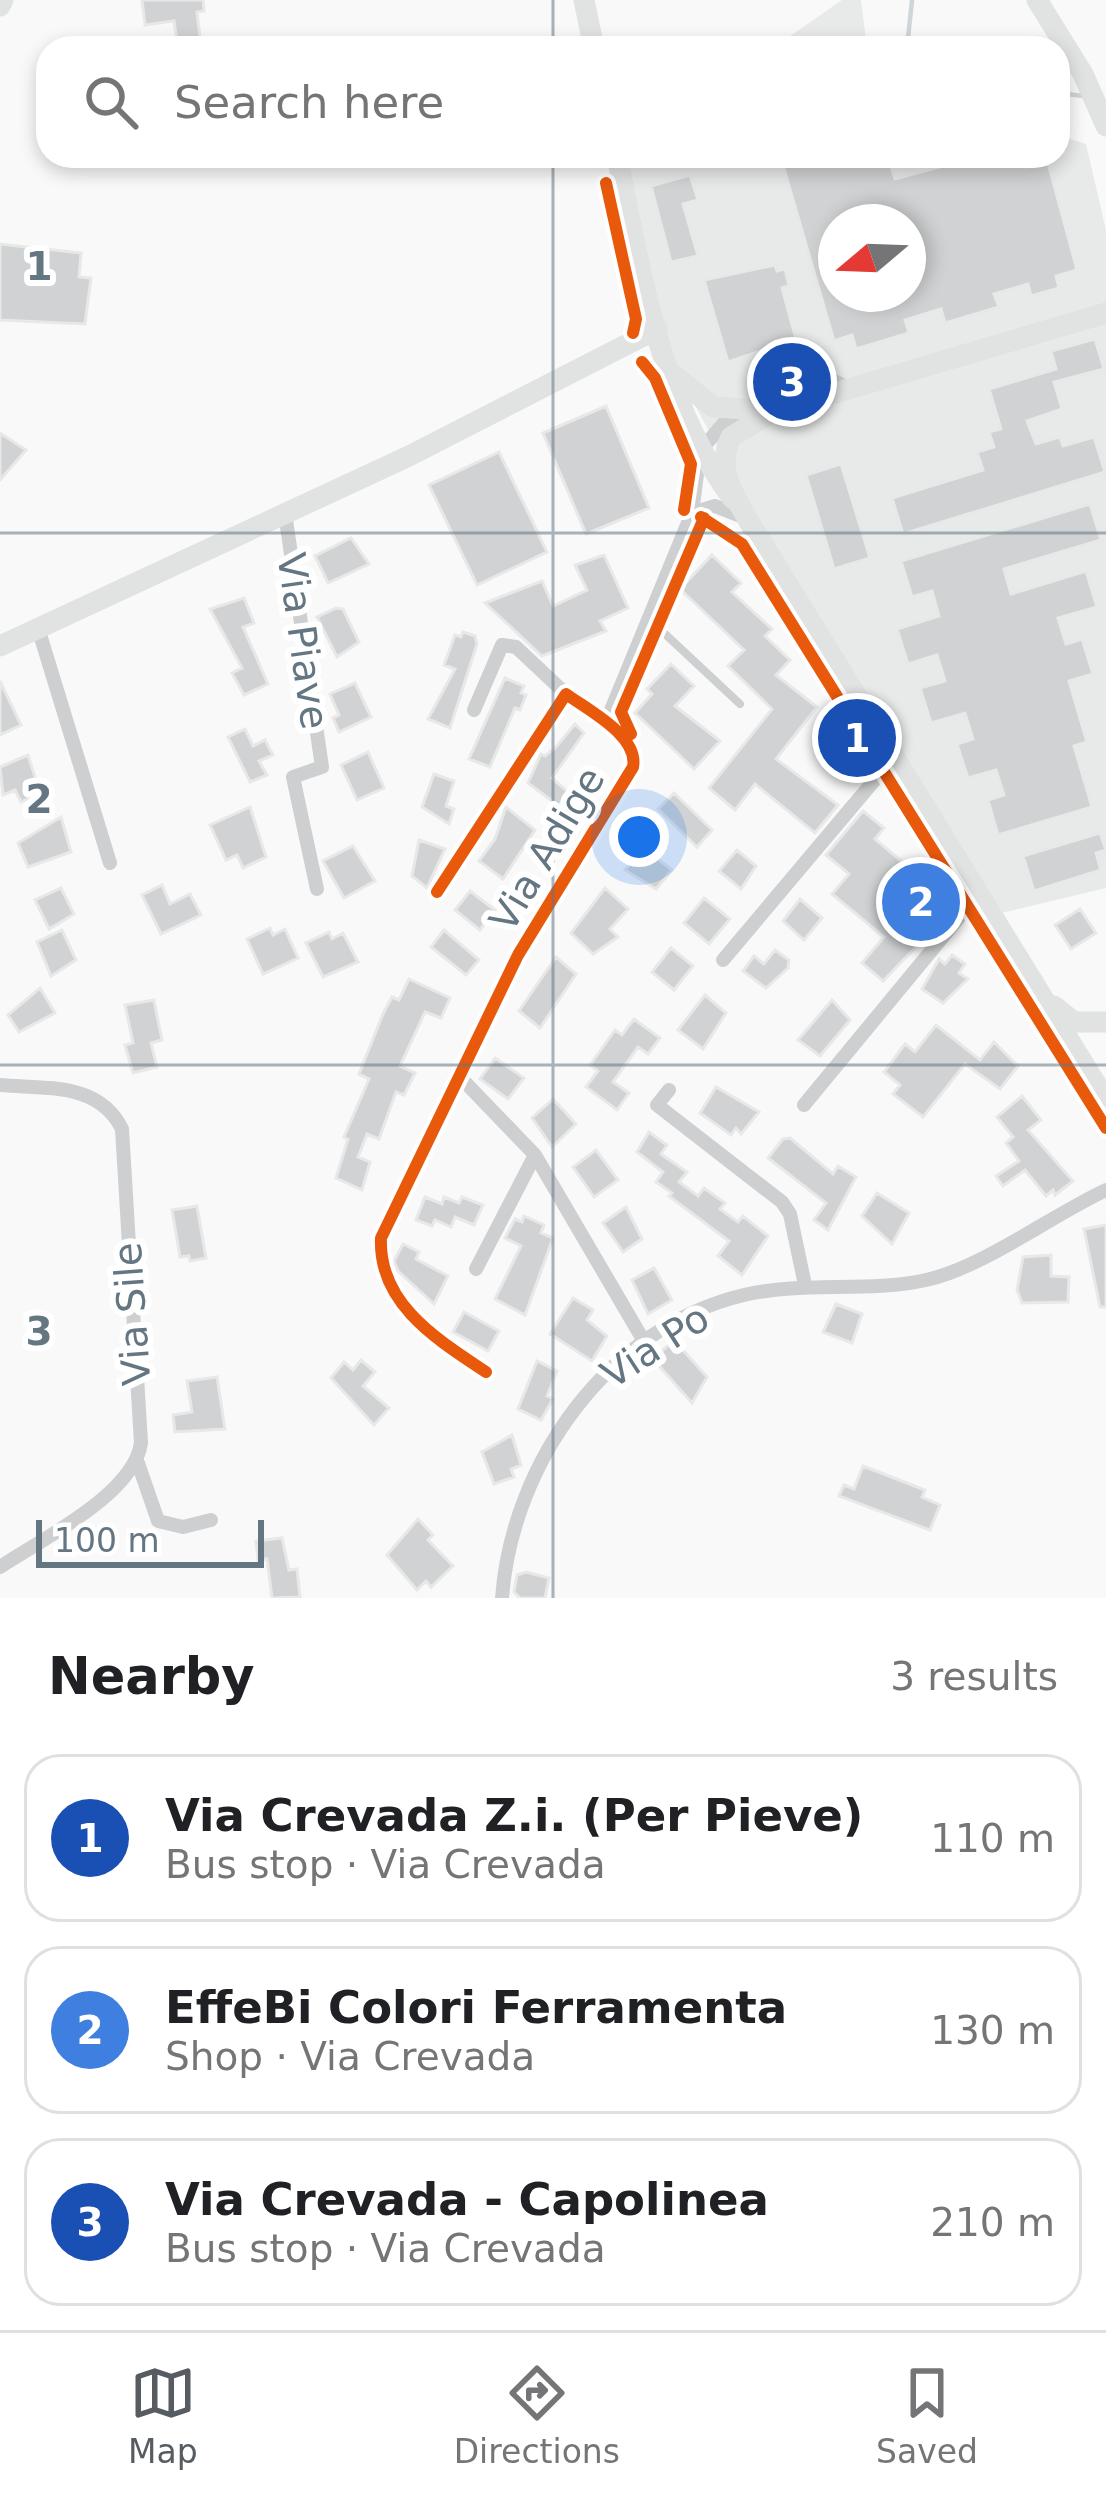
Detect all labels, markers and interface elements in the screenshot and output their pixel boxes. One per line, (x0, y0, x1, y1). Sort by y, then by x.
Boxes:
search box (36, 36, 1070, 168)
icon: search (78, 69, 144, 135)
text: Search here (174, 76, 444, 129)
north arrow (818, 204, 926, 312)
text: 1 (25, 244, 53, 289)
pin: 3 (753, 337, 831, 427)
street label: Via Piave (268, 550, 338, 732)
pin: 1 (818, 693, 896, 783)
street label: Via Adige (481, 759, 613, 939)
text: 2 (25, 777, 53, 822)
your location (609, 807, 669, 867)
pin: 2 (882, 857, 960, 947)
street label: Via Sile (105, 1241, 159, 1387)
street label: Via Po (593, 1295, 717, 1397)
text: 3 (25, 1309, 53, 1354)
scale bar (36, 1514, 264, 1567)
text: 100 m (54, 1521, 160, 1560)
text: Nearby (48, 1647, 255, 1706)
text: 3 results (890, 1654, 1058, 1699)
text: Via Crevada Z.i. (Per Pieve) (165, 1789, 863, 1842)
text: 1 (76, 1816, 104, 1861)
text: 110 m (930, 1816, 1055, 1861)
text: Bus stop · Via Crevada (165, 1842, 606, 1887)
text: EffeBi Colori Ferramenta (165, 1981, 787, 2034)
text: 2 (76, 2008, 104, 2053)
text: 130 m (930, 2008, 1055, 2053)
text: Shop · Via Crevada (165, 2034, 535, 2079)
text: Via Crevada - Capolinea (165, 2173, 769, 2226)
text: 3 (76, 2200, 104, 2245)
text: 210 m (930, 2200, 1055, 2245)
text: Bus stop · Via Crevada (165, 2226, 606, 2271)
tab: Map (128, 2360, 198, 2471)
tab: Directions (454, 2360, 620, 2471)
tab: Saved (876, 2360, 978, 2471)

